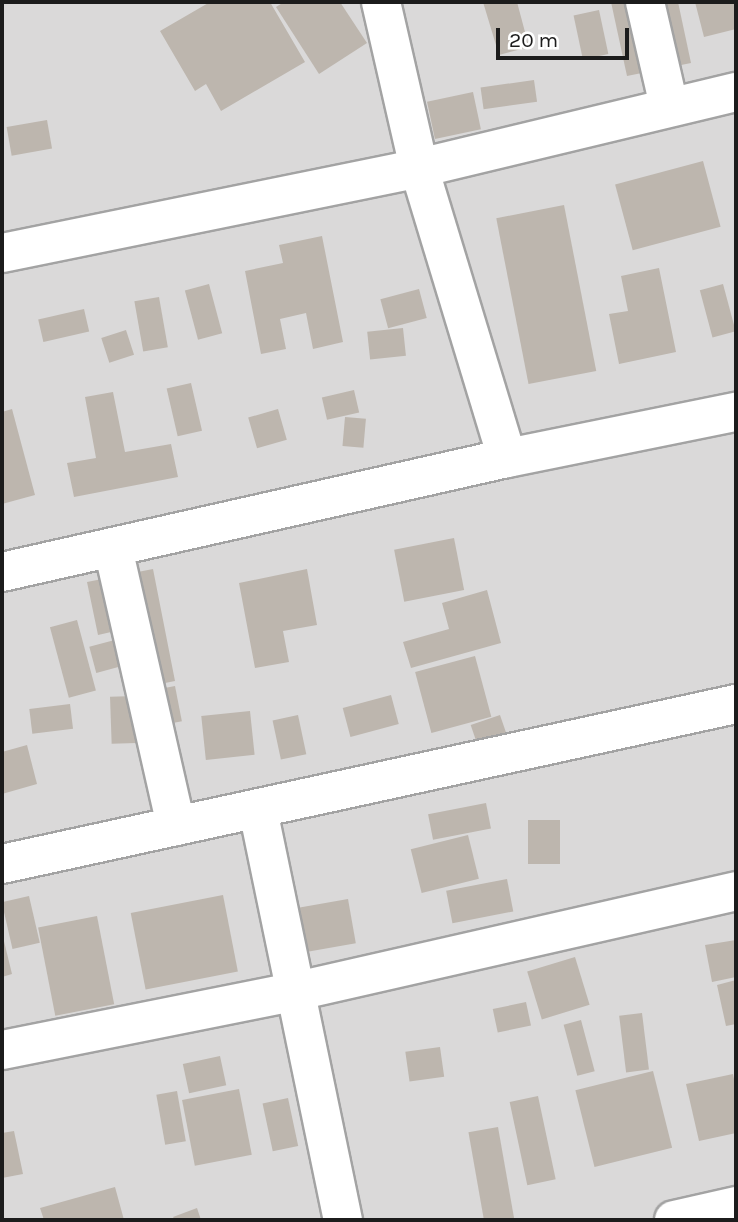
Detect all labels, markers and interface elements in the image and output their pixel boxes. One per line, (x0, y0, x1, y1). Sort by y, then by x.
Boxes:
scale bar (500, 14, 633, 58)
text: 20 m (509, 28, 558, 52)

